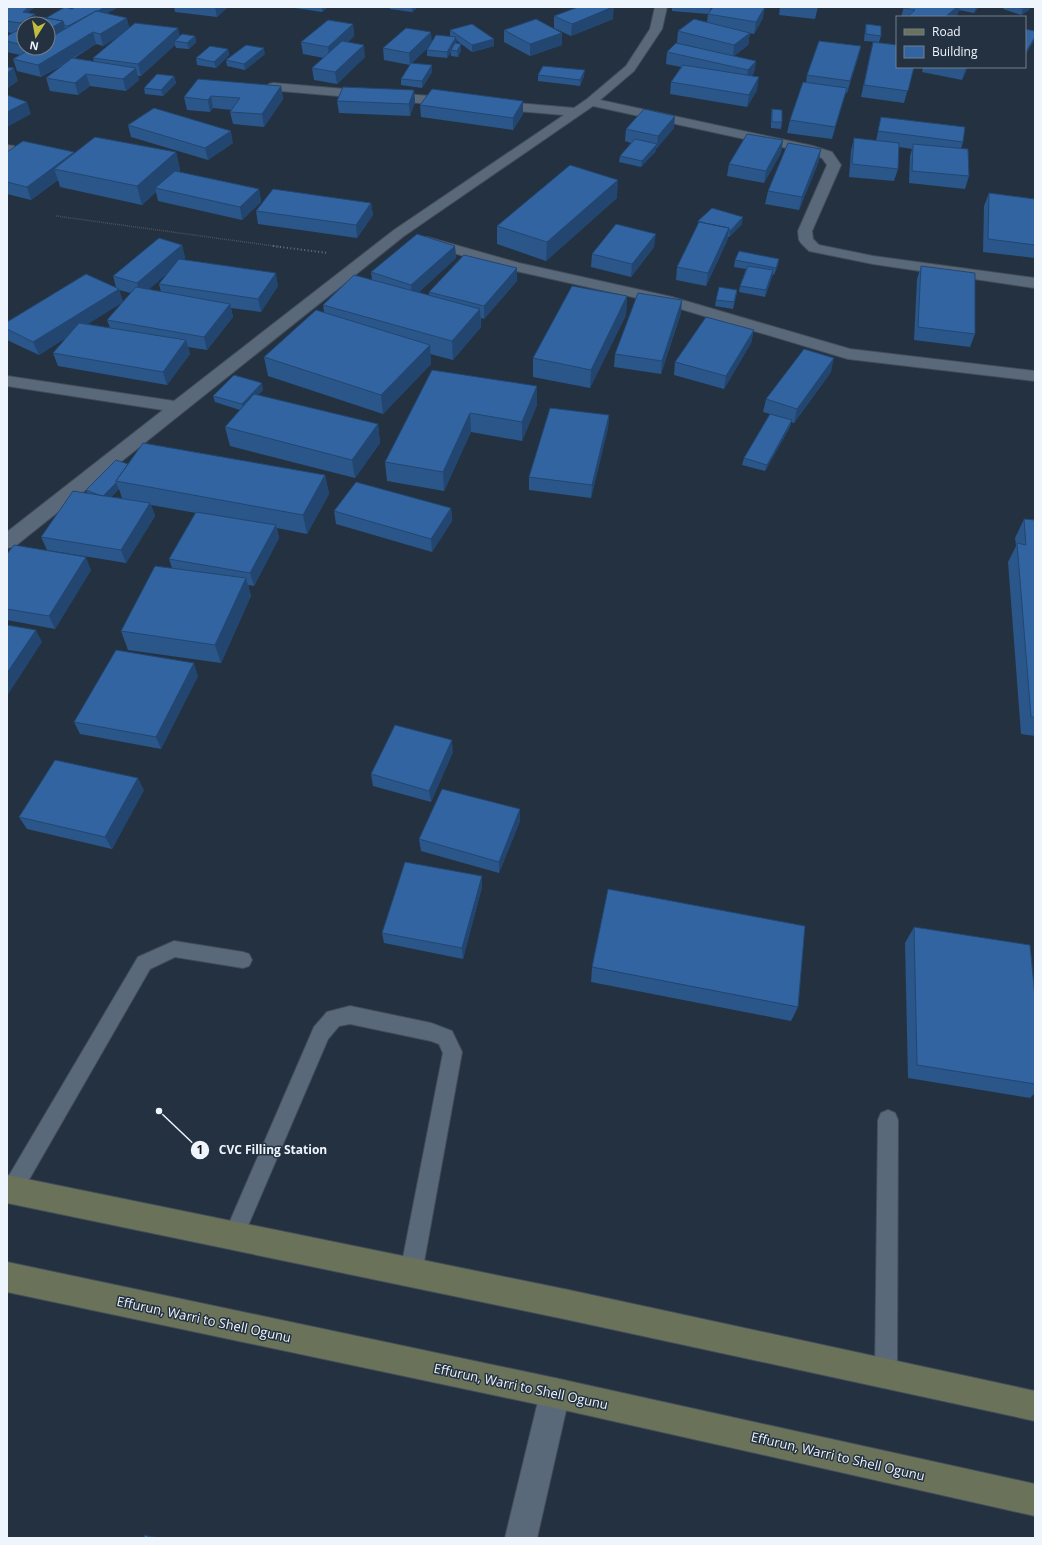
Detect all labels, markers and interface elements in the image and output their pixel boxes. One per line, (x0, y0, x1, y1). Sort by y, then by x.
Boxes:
north arrow (16, 16, 56, 56)
legend (896, 16, 1026, 68)
text: Road (932, 23, 961, 40)
text: N (28, 38, 40, 55)
text: Building (932, 43, 978, 60)
callout: CVC Filling Station (190, 1138, 335, 1162)
text: 1 (197, 1141, 203, 1158)
text: CVC Filling Station (219, 1141, 327, 1158)
street label: Effurun, Warri to Shell Ogunu (115, 1292, 293, 1346)
street label: Effurun, Warri to Shell Ogunu (432, 1359, 610, 1413)
street label: Effurun, Warri to Shell Ogunu (749, 1427, 927, 1485)

